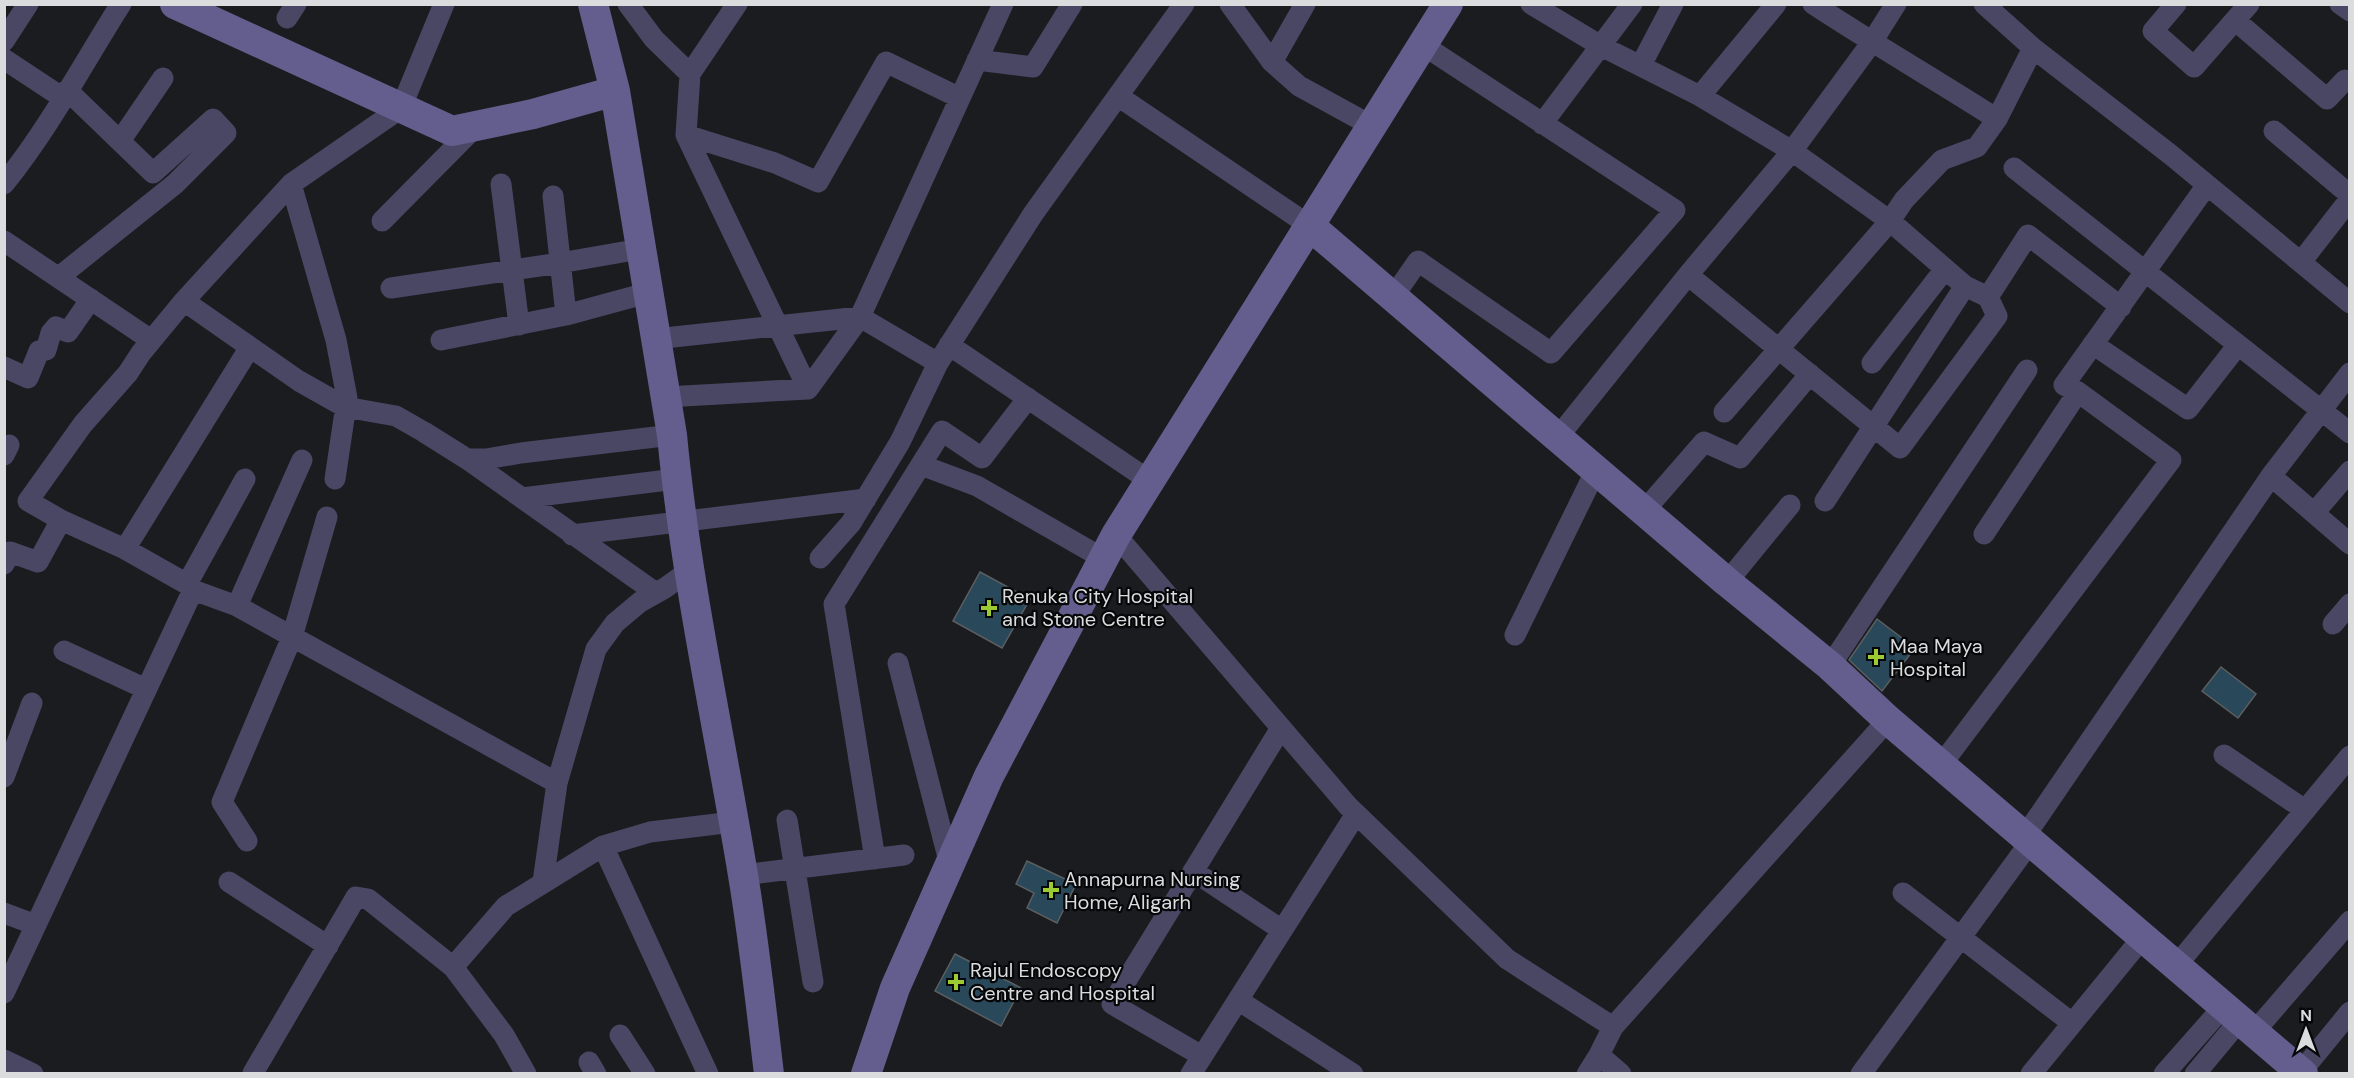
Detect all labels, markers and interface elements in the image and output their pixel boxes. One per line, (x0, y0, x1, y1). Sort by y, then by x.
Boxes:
place label: Renuka City Hospital and Stone Centre (1002, 583, 1193, 632)
marker: Renuka City Hospital and Stone Centre (980, 599, 998, 617)
place label: Maa Maya Hospital (1890, 633, 1983, 682)
marker: Maa Maya Hospital (1867, 648, 1885, 666)
place label: Annapurna Nursing Home, Aligarh (1064, 866, 1240, 915)
marker: Annapurna Nursing Home, Aligarh (1042, 881, 1060, 899)
place label: Rajul Endoscopy Centre and Hospital (970, 957, 1155, 1006)
marker: Rajul Endoscopy Centre and Hospital (947, 973, 965, 991)
north arrow (2276, 1000, 2336, 1060)
text: N (2300, 1005, 2312, 1026)

